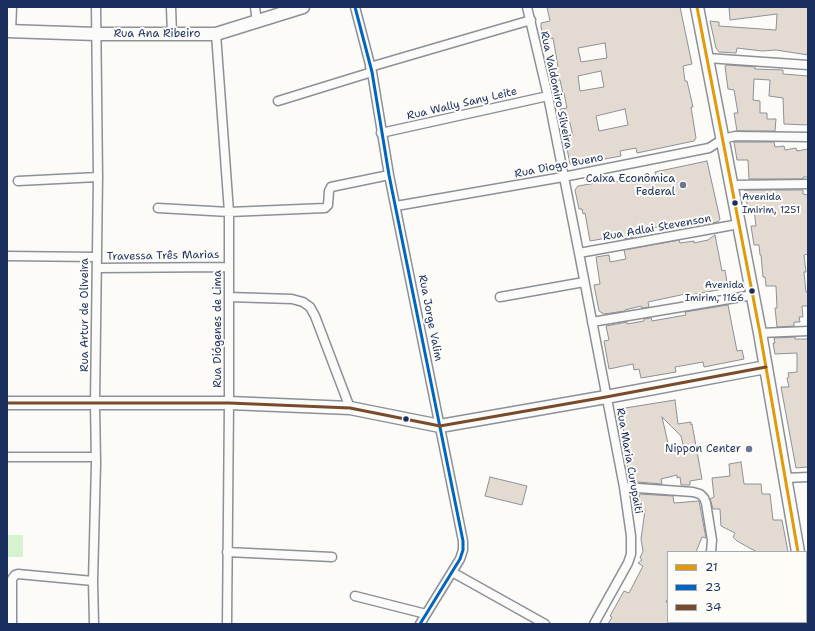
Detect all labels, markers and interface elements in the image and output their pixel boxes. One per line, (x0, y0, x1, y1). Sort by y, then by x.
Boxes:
street label: Rua Ana Ribeiro (114, 27, 200, 41)
street label: Rua Valdomiro Silveira (537, 30, 575, 150)
street label: Rua Wally Sany Leite (406, 85, 518, 123)
street label: Rua Diogo Bueno (513, 151, 605, 181)
place label: Caixa Econômica Federal (586, 172, 675, 198)
marker: Caixa Econômica Federal (678, 180, 688, 190)
place label: Avenida Imirim, 1251 (742, 191, 800, 214)
marker: Avenida Imirim, 1251 (730, 198, 740, 208)
street label: Rua Adlai Stevenson (602, 212, 712, 244)
street label: Travessa Três Marias (107, 248, 219, 264)
street label: Rua Artur de Oliveira (78, 258, 92, 372)
street label: Rua Diógenes de Lima (211, 270, 225, 388)
street label: Rua Jorge Valim (415, 274, 445, 362)
place label: Avenida Imirim, 1166 (685, 279, 744, 302)
marker: Avenida Imirim, 1166 (747, 286, 757, 296)
street label: Rua Maria Curupaiti (613, 407, 645, 515)
unlabelled marker (401, 414, 411, 424)
place label: Nippon Center (665, 442, 741, 456)
marker: Nippon Center (744, 444, 754, 454)
legend (667, 551, 807, 623)
text: 21 (705, 559, 718, 575)
text: 23 (705, 579, 721, 595)
text: 34 (705, 599, 721, 615)

